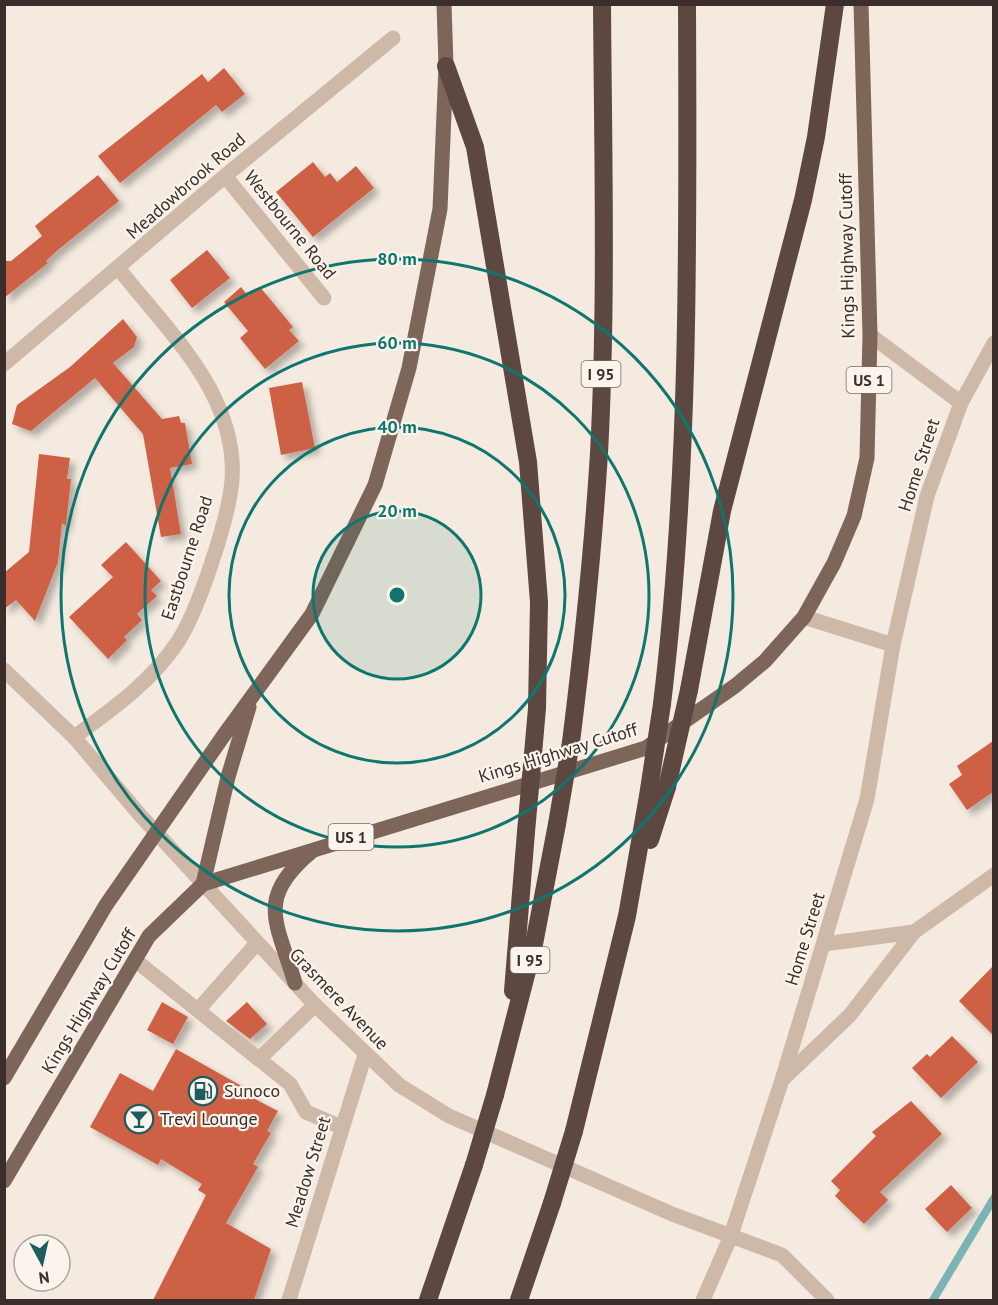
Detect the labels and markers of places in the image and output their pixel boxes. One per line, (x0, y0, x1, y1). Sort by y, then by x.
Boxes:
centre of rings (387, 585, 407, 605)
fuel station icon: Sunoco (187, 1075, 219, 1107)
place label: Sunoco (224, 1079, 280, 1102)
bar icon: Trevi Lounge (123, 1103, 155, 1135)
place label: Trevi Lounge (160, 1107, 258, 1130)

